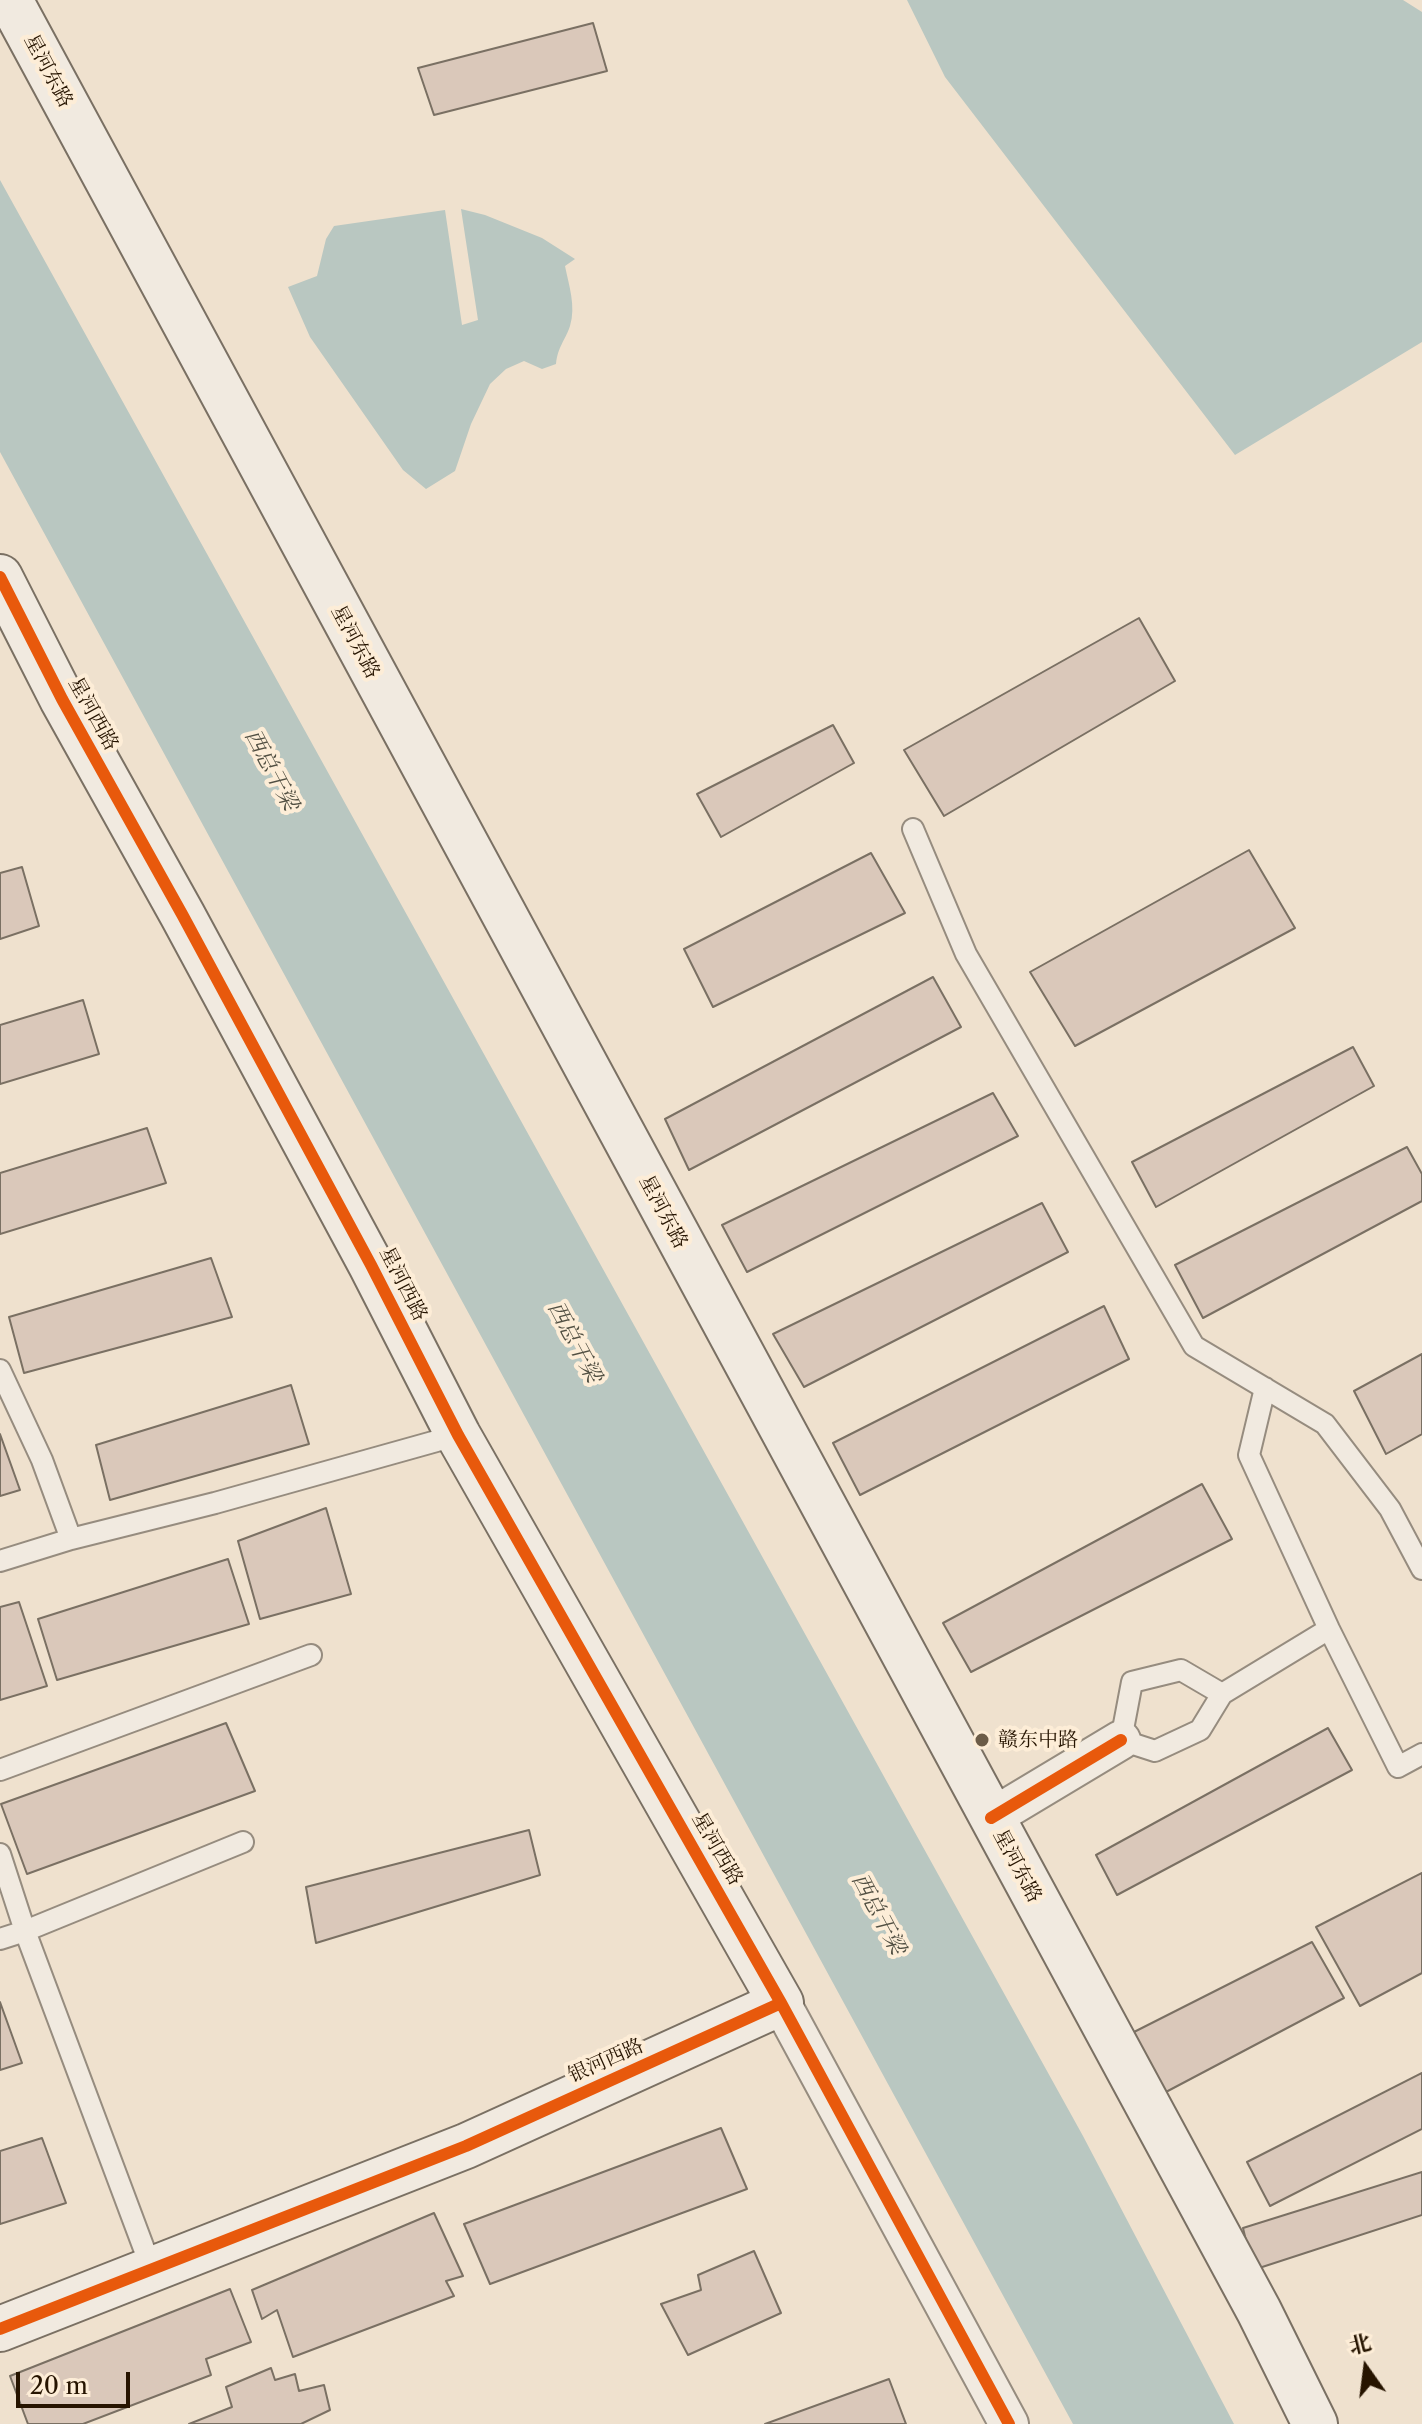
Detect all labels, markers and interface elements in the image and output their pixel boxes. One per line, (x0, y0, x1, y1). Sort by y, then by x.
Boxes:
street label: 星河东路 (19, 30, 77, 112)
street label: 星河东路 (326, 601, 384, 683)
street label: 星河西路 (63, 673, 123, 755)
water label: 西总干梁 (239, 725, 303, 815)
street label: 星河东路 (634, 1171, 692, 1253)
street label: 星河西路 (374, 1243, 432, 1325)
water label: 西总干梁 (542, 1297, 606, 1387)
place label: 赣东中路 (998, 1728, 1078, 1752)
marker: 赣东中路 (973, 1731, 991, 1749)
street label: 星河西路 (687, 1808, 747, 1890)
street label: 星河东路 (988, 1825, 1046, 1907)
water label: 西总干梁 (846, 1869, 910, 1959)
street label: 银河西路 (565, 2034, 647, 2088)
north arrow (1326, 2328, 1406, 2408)
text: 北 (1346, 2328, 1374, 2360)
scale bar (20, 2356, 134, 2406)
text: 20 m (30, 2371, 88, 2400)

